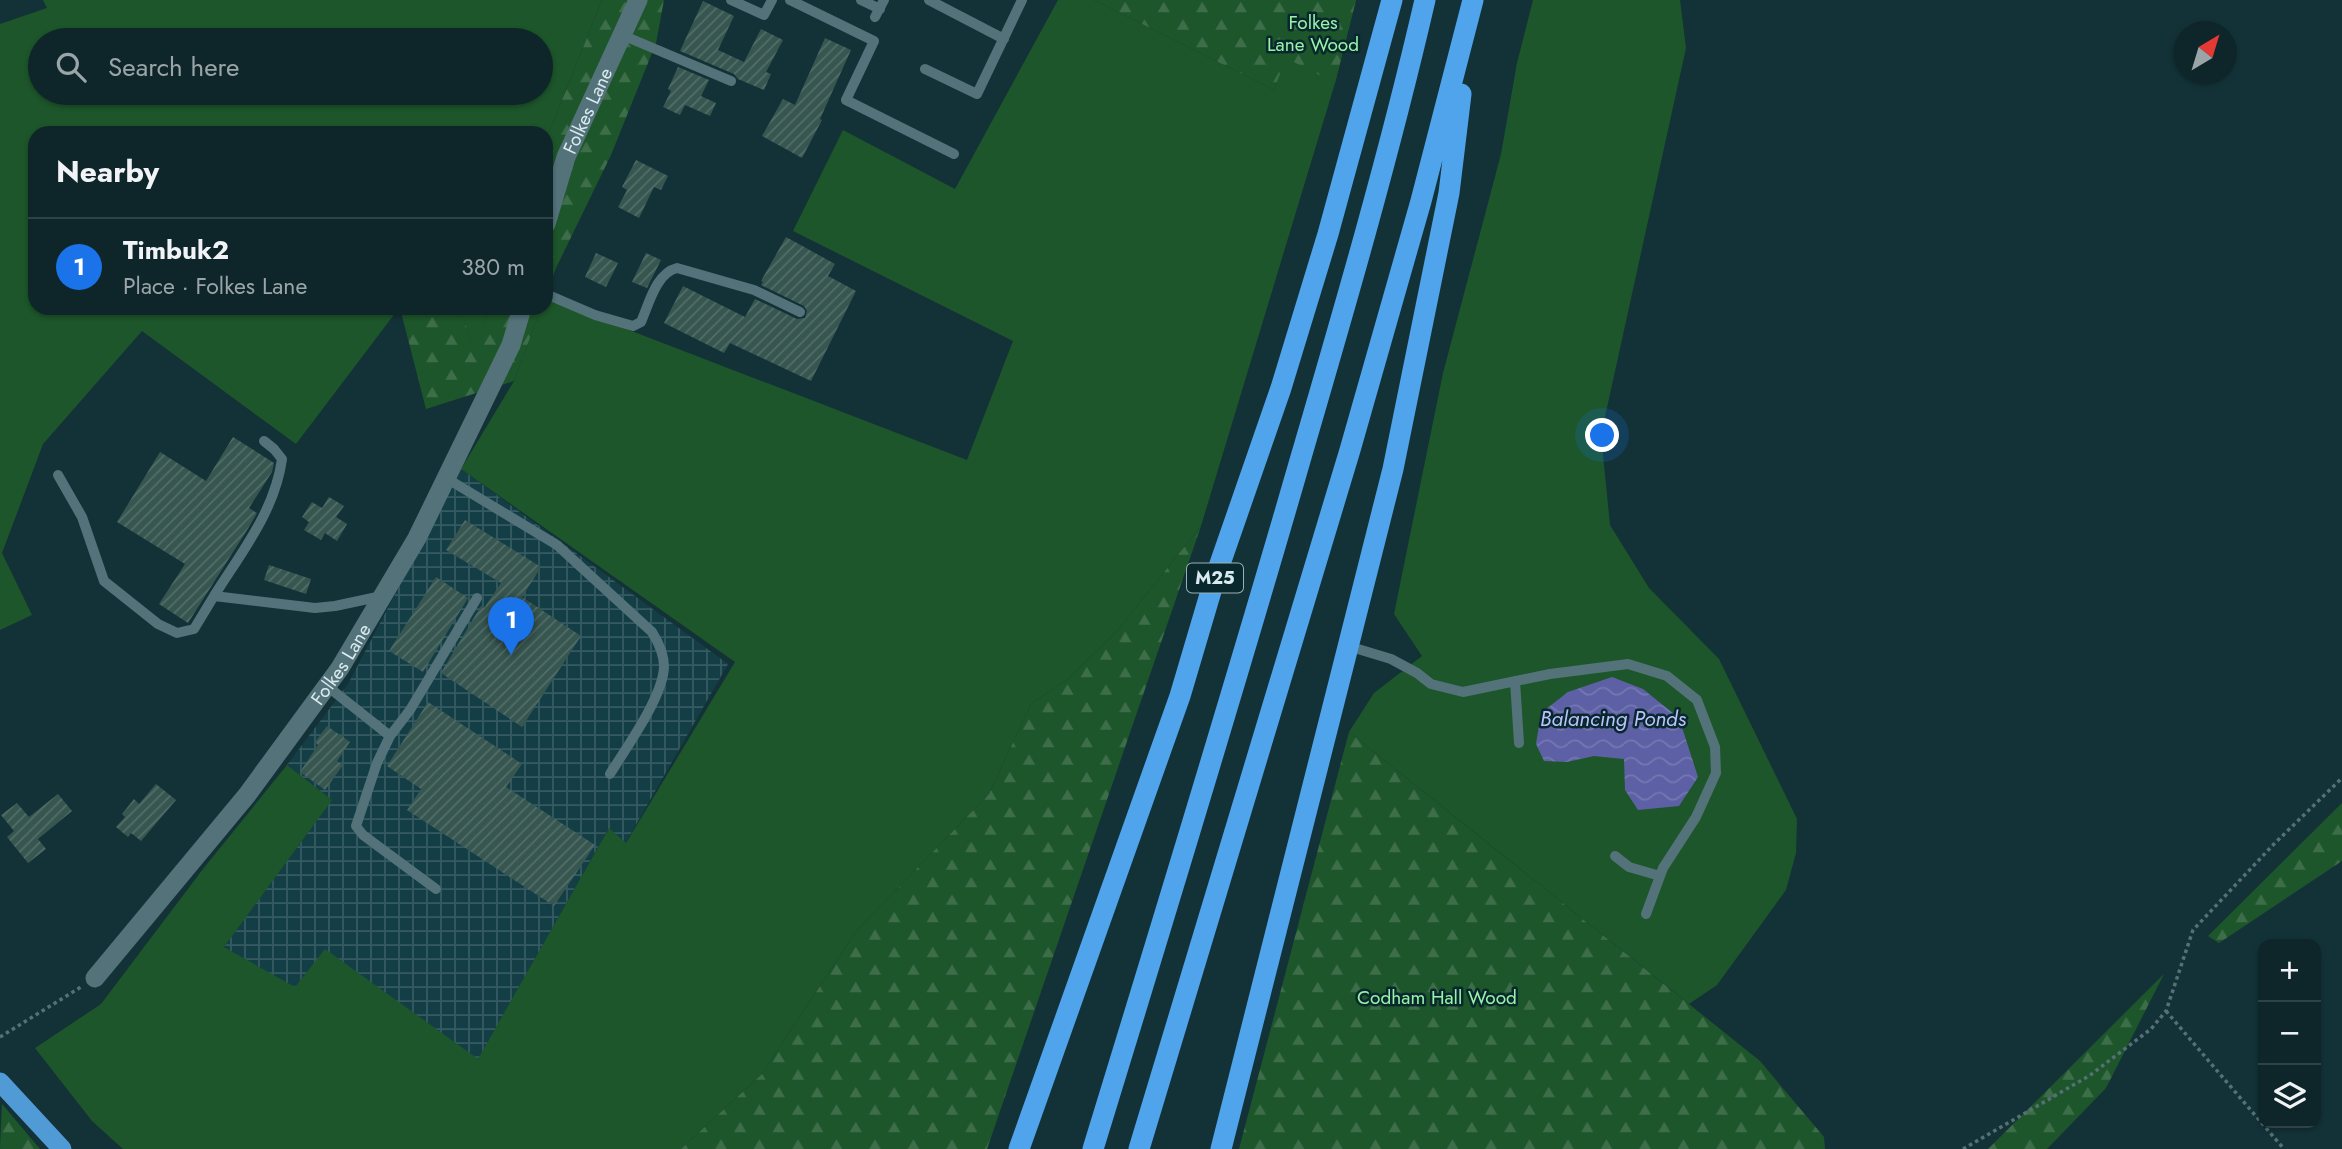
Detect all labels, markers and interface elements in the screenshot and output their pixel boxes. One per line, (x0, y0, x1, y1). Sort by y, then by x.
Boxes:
park label: Folkes Lane Wood (1267, 9, 1359, 58)
north arrow (2174, 21, 2237, 84)
search box (28, 28, 553, 105)
icon: search (52, 48, 90, 86)
text: Search here (108, 48, 240, 86)
street label: Folkes Lane (556, 63, 619, 158)
text: Nearby (56, 150, 159, 193)
text: Timbuk2 (123, 231, 229, 269)
text: 1 (73, 250, 85, 284)
text: 380 m (461, 250, 525, 284)
text: Place · Folkes Lane (123, 269, 307, 303)
your location (1585, 418, 1619, 452)
road number: M25 (1187, 564, 1243, 592)
pin: 1 (488, 597, 534, 655)
street label: Folkes Lane (304, 618, 377, 710)
water label: Balancing Ponds (1540, 704, 1687, 734)
map controls (2258, 939, 2321, 1128)
button: + (2258, 939, 2321, 1002)
park label: Codham Hall Wood (1357, 984, 1517, 1011)
button: − (2258, 1002, 2321, 1065)
button: layers (2258, 1065, 2321, 1128)

